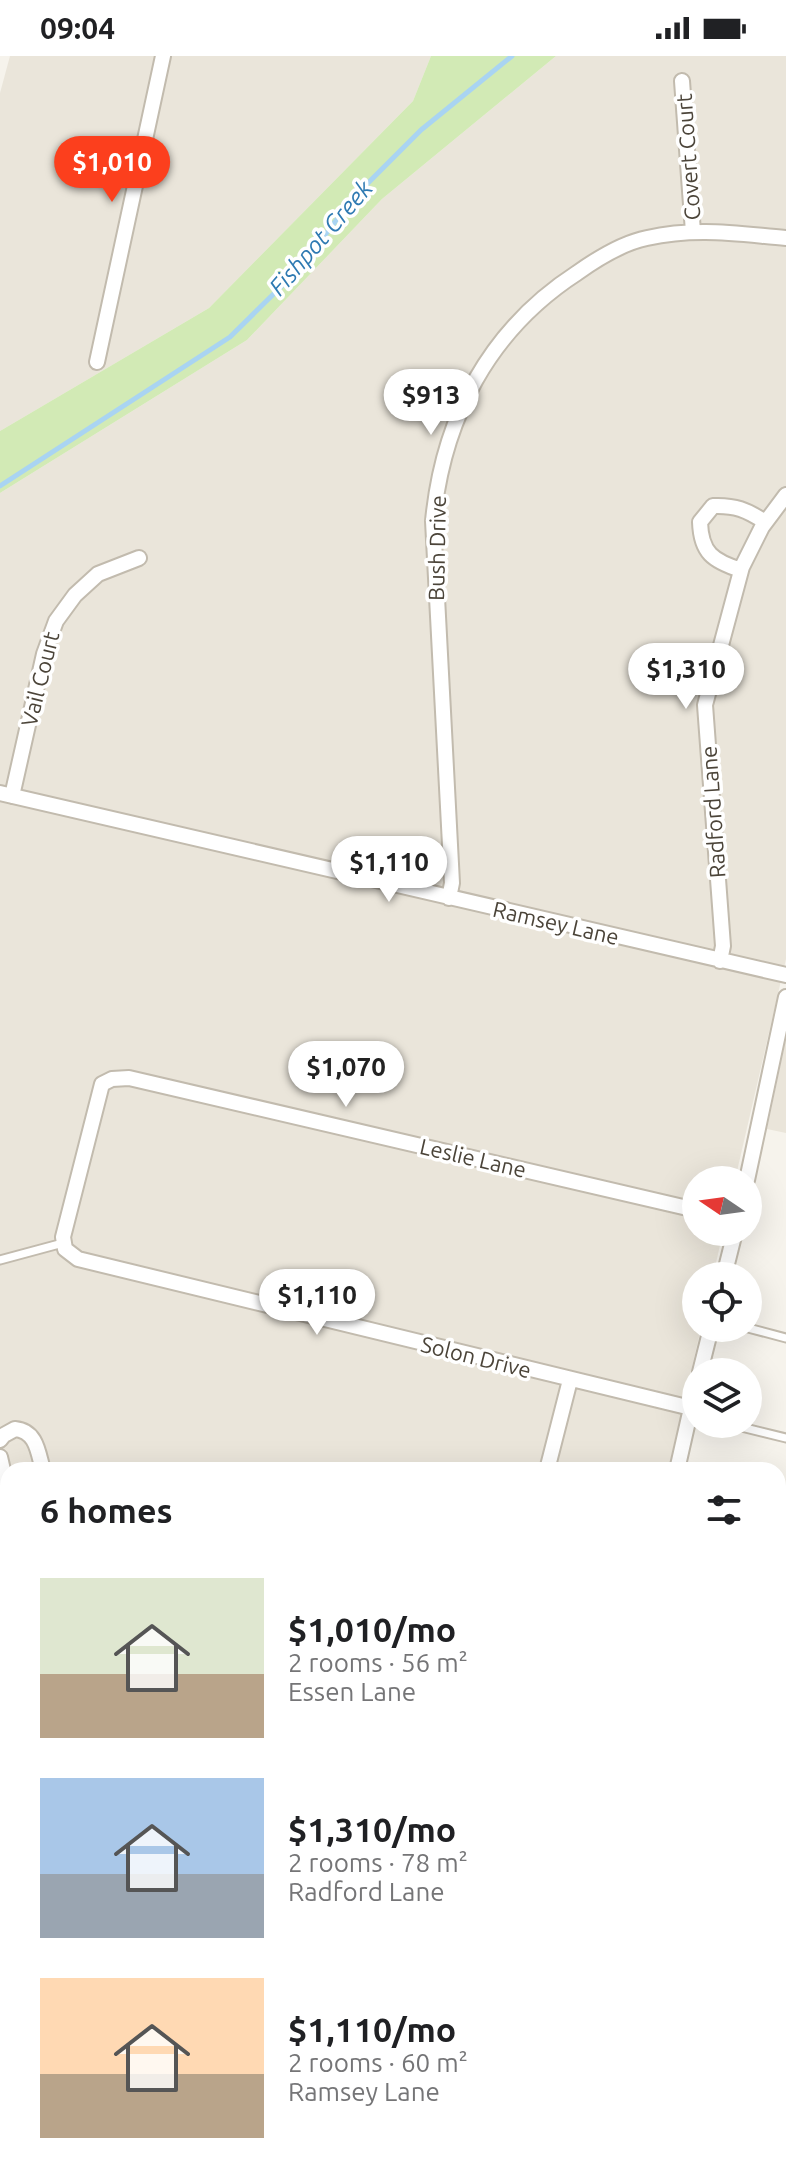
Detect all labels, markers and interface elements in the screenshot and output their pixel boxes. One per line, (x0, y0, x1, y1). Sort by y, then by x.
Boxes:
text: 09:04 (40, 11, 115, 45)
street label: Covert Court (671, 92, 704, 221)
pin: $1,010 (47, 136, 177, 204)
text: $1,010 (72, 147, 152, 176)
water label: Fishpot Creek (263, 174, 378, 301)
pin: $913 (384, 369, 478, 437)
text: $913 (402, 380, 460, 409)
street label: Bush Drive (423, 495, 450, 601)
street label: Vail Court (16, 628, 63, 729)
pin: $1,310 (621, 643, 751, 711)
text: $1,310 (646, 654, 726, 683)
street label: Radford Lane (695, 745, 730, 879)
pin: $1,110 (324, 836, 454, 904)
text: $1,110 (349, 847, 429, 876)
street label: Ramsey Lane (491, 896, 622, 949)
pin: $1,070 (281, 1041, 411, 1109)
text: $1,070 (306, 1052, 386, 1081)
street label: Leslie Lane (417, 1133, 529, 1182)
north arrow (682, 1166, 762, 1246)
map controls (682, 1166, 762, 1438)
button: locate (682, 1262, 762, 1342)
pin: $1,110 (252, 1269, 382, 1337)
text: $1,110 (277, 1280, 357, 1309)
street label: Solon Drive (418, 1331, 534, 1382)
button: layers (682, 1358, 762, 1438)
icon: filters (702, 1488, 746, 1532)
text: 6 homes (40, 1491, 173, 1529)
icon: home (104, 1610, 200, 1706)
text: $1,010/mo (288, 1610, 456, 1648)
text: 2 rooms · 56 m² (288, 1648, 468, 1677)
text: Essen Lane (288, 1677, 416, 1706)
icon: home (104, 1810, 200, 1906)
text: $1,310/mo (288, 1810, 456, 1848)
text: 2 rooms · 78 m² (288, 1848, 468, 1877)
text: Radford Lane (288, 1877, 445, 1906)
icon: home (104, 2010, 200, 2106)
text: $1,110/mo (288, 2010, 456, 2048)
text: 2 rooms · 60 m² (288, 2048, 468, 2077)
text: Ramsey Lane (288, 2077, 440, 2106)

